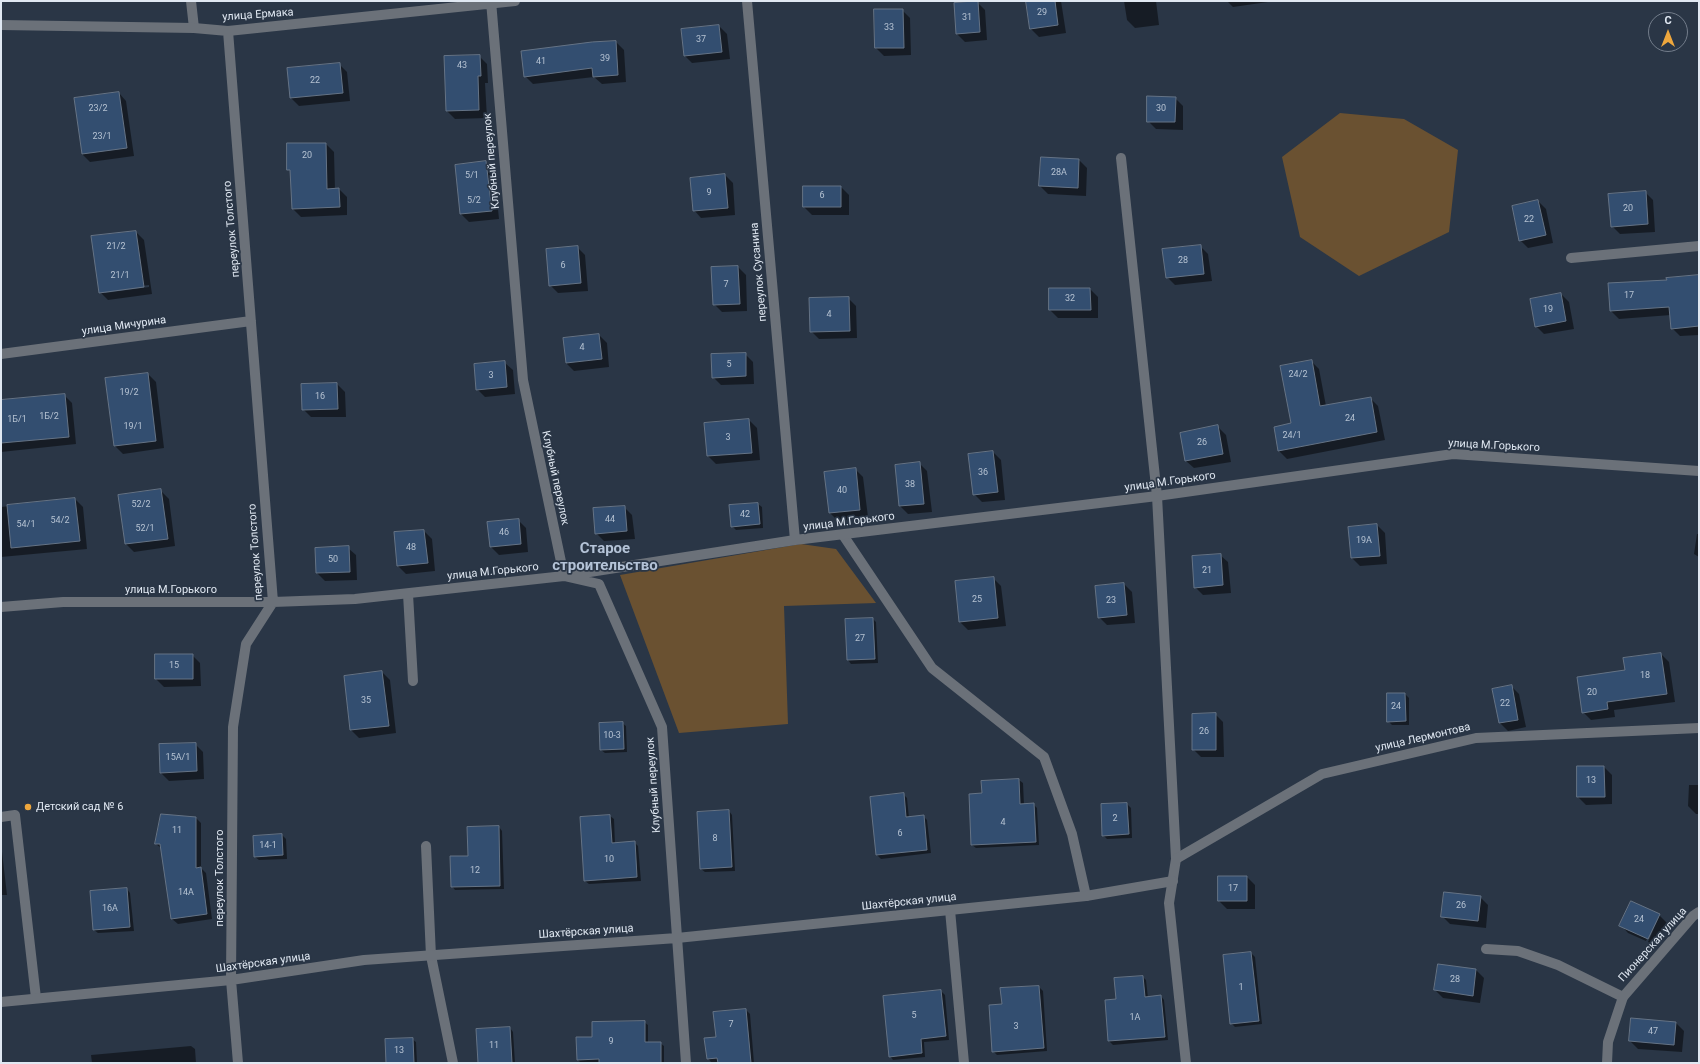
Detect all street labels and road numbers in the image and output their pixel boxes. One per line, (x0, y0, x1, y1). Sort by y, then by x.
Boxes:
street label: улица Ермака (222, 6, 294, 24)
street label: Клубный переулок (481, 112, 503, 210)
street label: переулок Толстого (221, 180, 243, 278)
street label: переулок Сусанина (748, 222, 770, 322)
street label: улица Мичурина (81, 314, 167, 338)
street label: Клубный переулок (539, 430, 571, 526)
street label: улица М.Горького (1448, 437, 1540, 455)
street label: улица М.Горького (1124, 469, 1216, 495)
street label: переулок Толстого (246, 503, 266, 601)
street label: улица М.Горького (803, 510, 895, 534)
street label: улица М.Горького (447, 561, 539, 583)
street label: улица М.Горького (125, 583, 217, 597)
street label: улица Лермонтова (1374, 721, 1472, 755)
street label: Клубный переулок (644, 737, 664, 833)
street label: переулок Толстого (213, 830, 227, 926)
street label: Шахтёрская улица (861, 890, 957, 914)
street label: Пионерская улица (1616, 905, 1690, 985)
street label: Шахтёрская улица (538, 922, 634, 942)
street label: Шахтёрская улица (215, 950, 311, 976)

